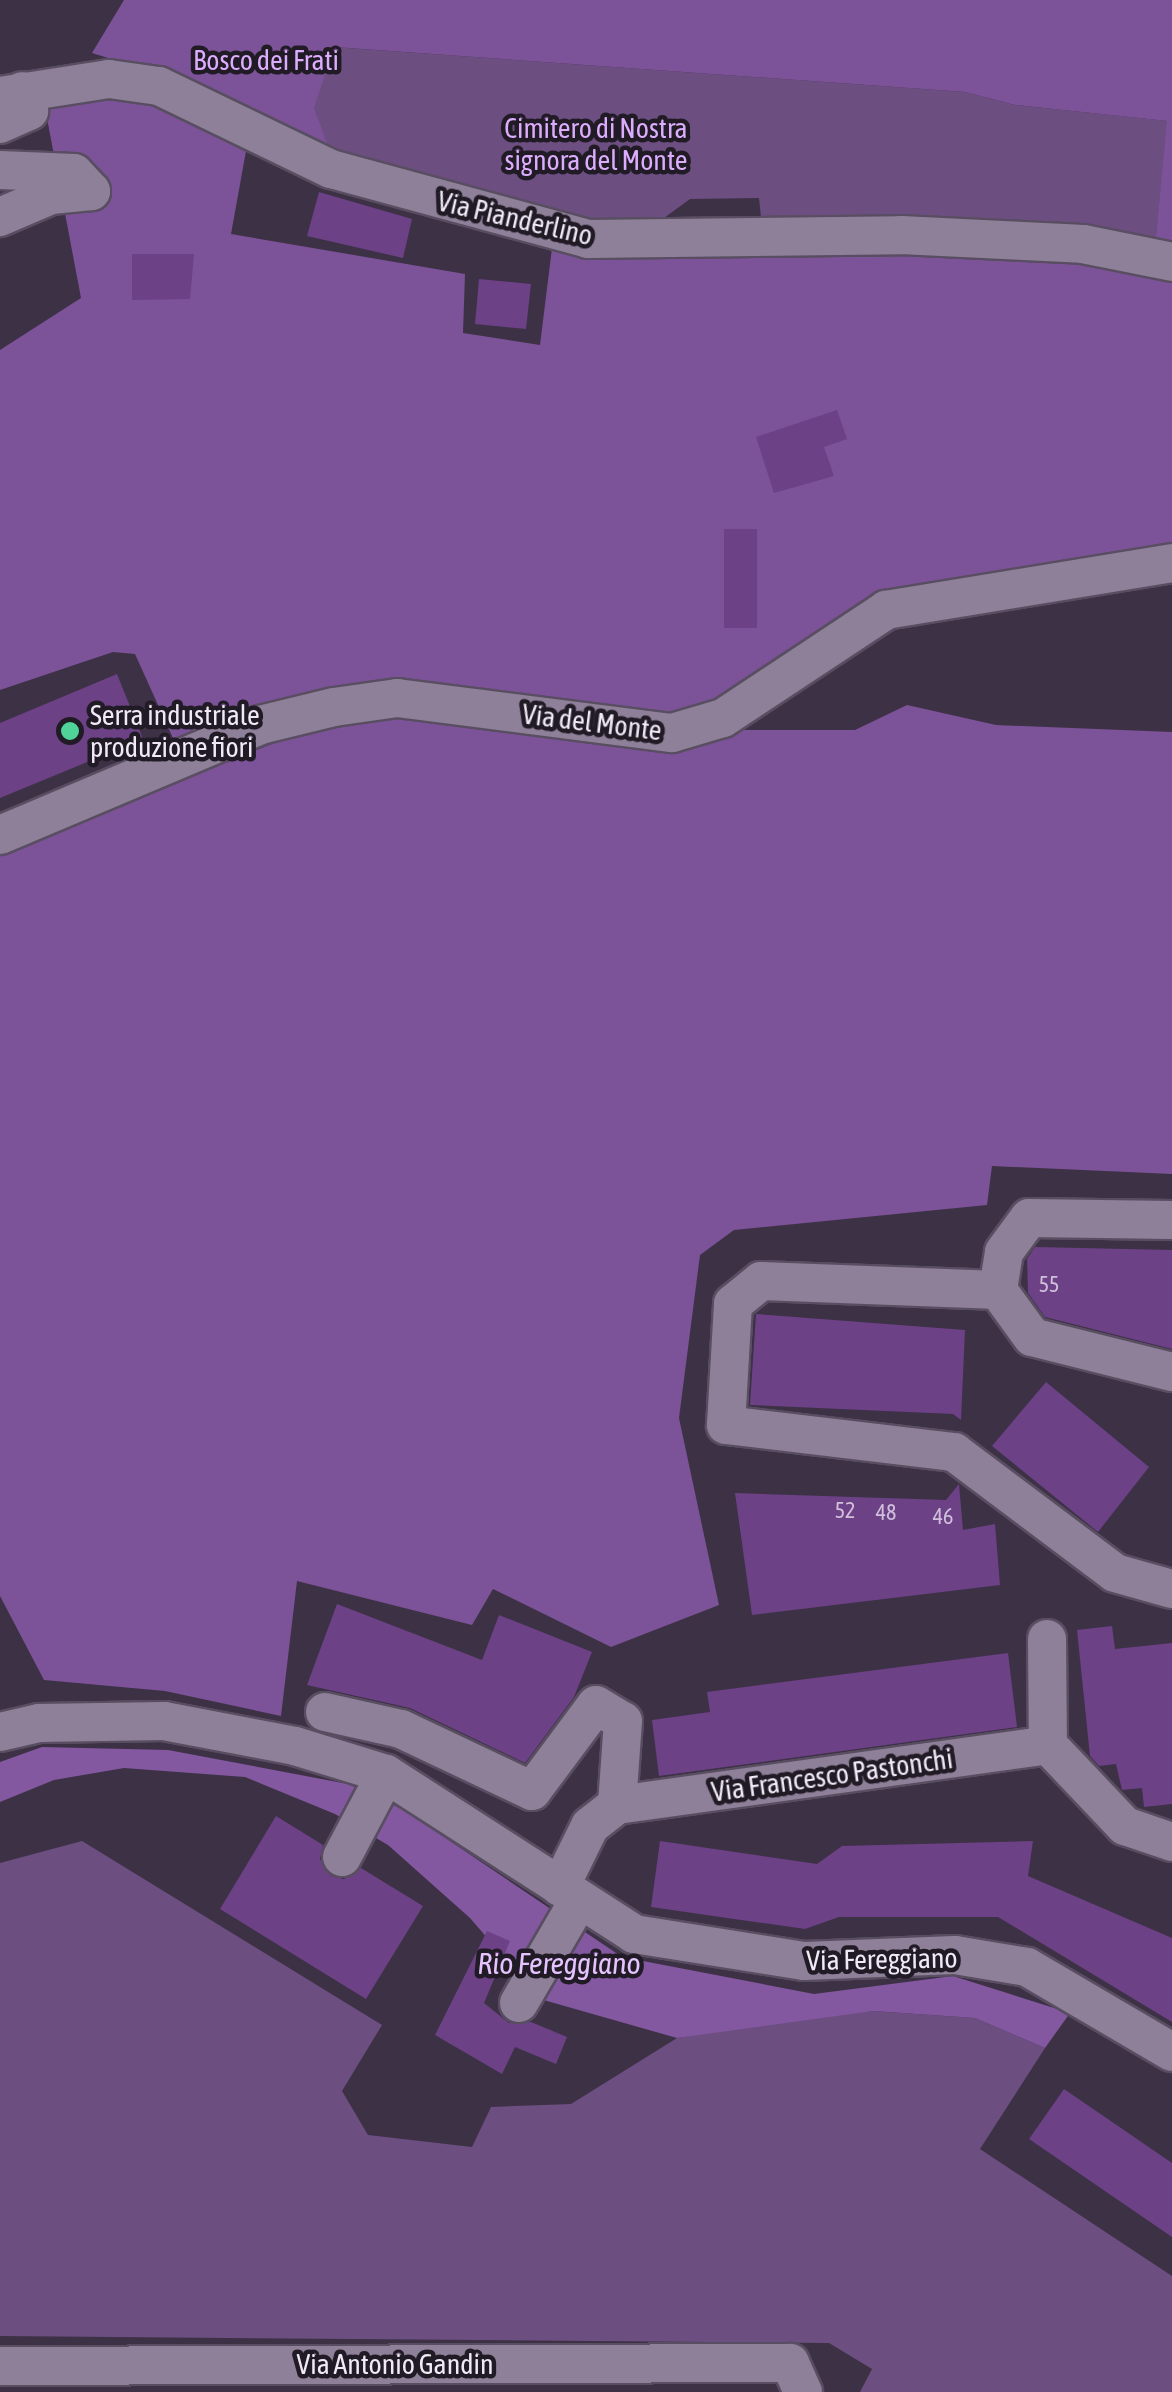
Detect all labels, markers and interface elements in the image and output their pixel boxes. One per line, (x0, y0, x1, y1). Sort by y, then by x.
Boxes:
park label: Bosco dei Frati (193, 43, 339, 77)
park label: Cimitero di Nostra signora del Monte (504, 111, 688, 177)
street label: Via Pianderlino (434, 184, 596, 252)
street label: Via del Monte (520, 697, 664, 747)
place label: Serra industriale produzione fiori (90, 698, 260, 764)
marker: Serra industriale produzione fiori (59, 720, 81, 742)
house number: 55 (1039, 1272, 1059, 1298)
house number: 52 (835, 1498, 855, 1524)
house number: 48 (876, 1500, 896, 1526)
house number: 46 (933, 1504, 953, 1530)
street label: Via Francesco Pastonchi (709, 1741, 955, 1809)
street label: Via Fereggiano (806, 1941, 958, 1977)
water label: Rio Fereggiano (477, 1945, 641, 1981)
street label: Via Antonio Gandin (296, 2347, 494, 2381)

